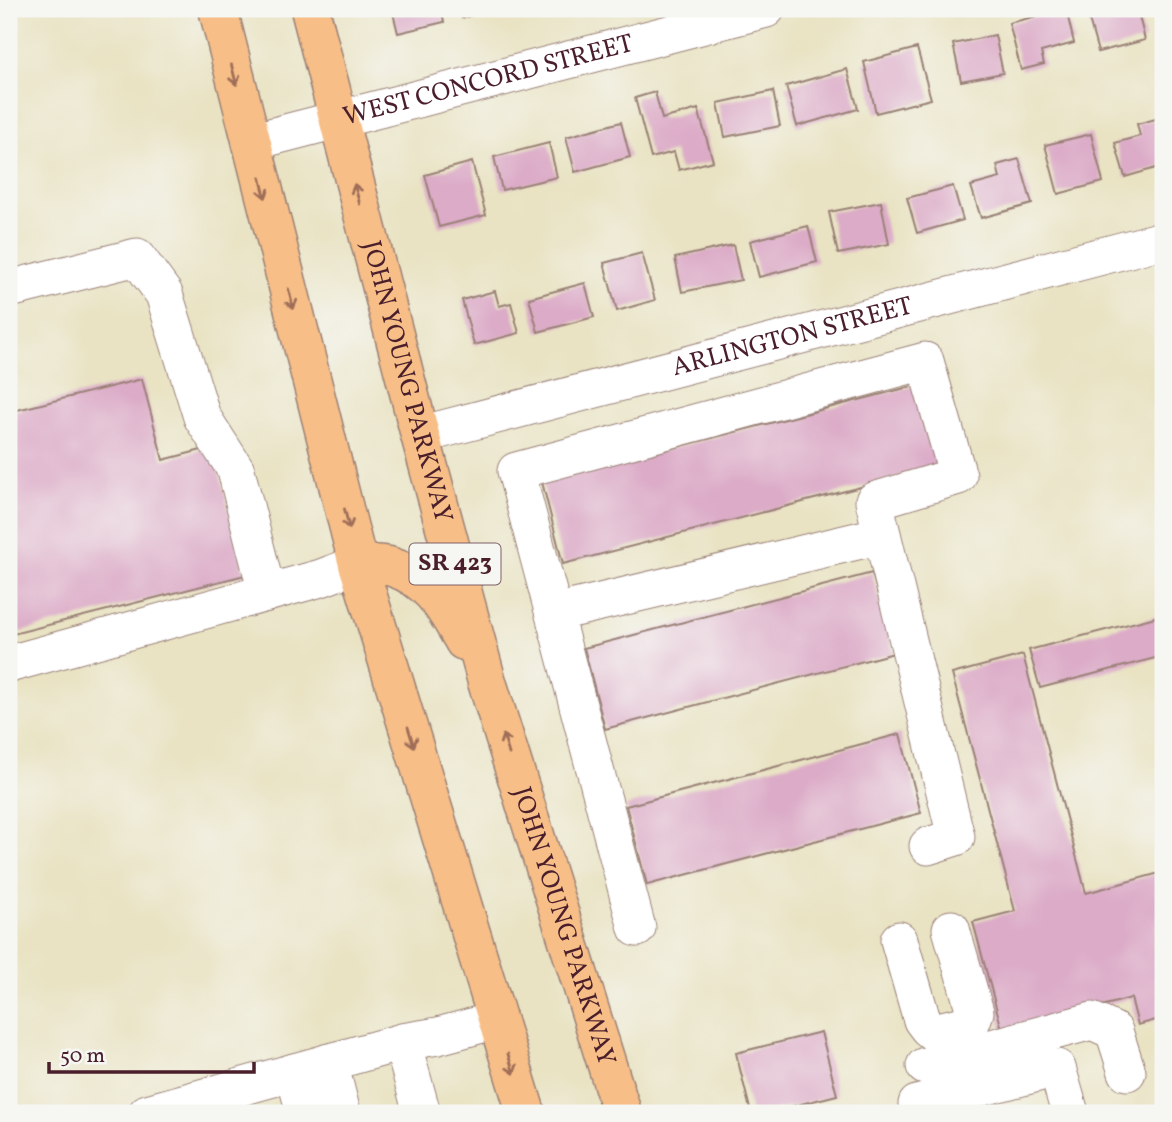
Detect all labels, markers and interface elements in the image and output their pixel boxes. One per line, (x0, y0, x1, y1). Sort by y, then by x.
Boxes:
street label: WEST CONCORD STREET (339, 26, 637, 135)
one-way arrow (228, 63, 241, 86)
one-way arrow (257, 176, 270, 198)
one-way arrow (350, 183, 363, 205)
street label: JOHN YOUNG PARKWAY (353, 237, 461, 527)
one-way arrow (285, 287, 298, 310)
street label: ARLINGTON STREET (668, 288, 917, 386)
one-way arrow (341, 507, 354, 530)
road number: SR 423 (410, 544, 500, 584)
one-way arrow (406, 726, 419, 748)
one-way arrow (499, 734, 512, 756)
street label: JOHN YOUNG PARKWAY (503, 783, 624, 1070)
scale bar (49, 1031, 254, 1075)
text: 50 m (60, 1042, 105, 1071)
one-way arrow (505, 1053, 518, 1075)

